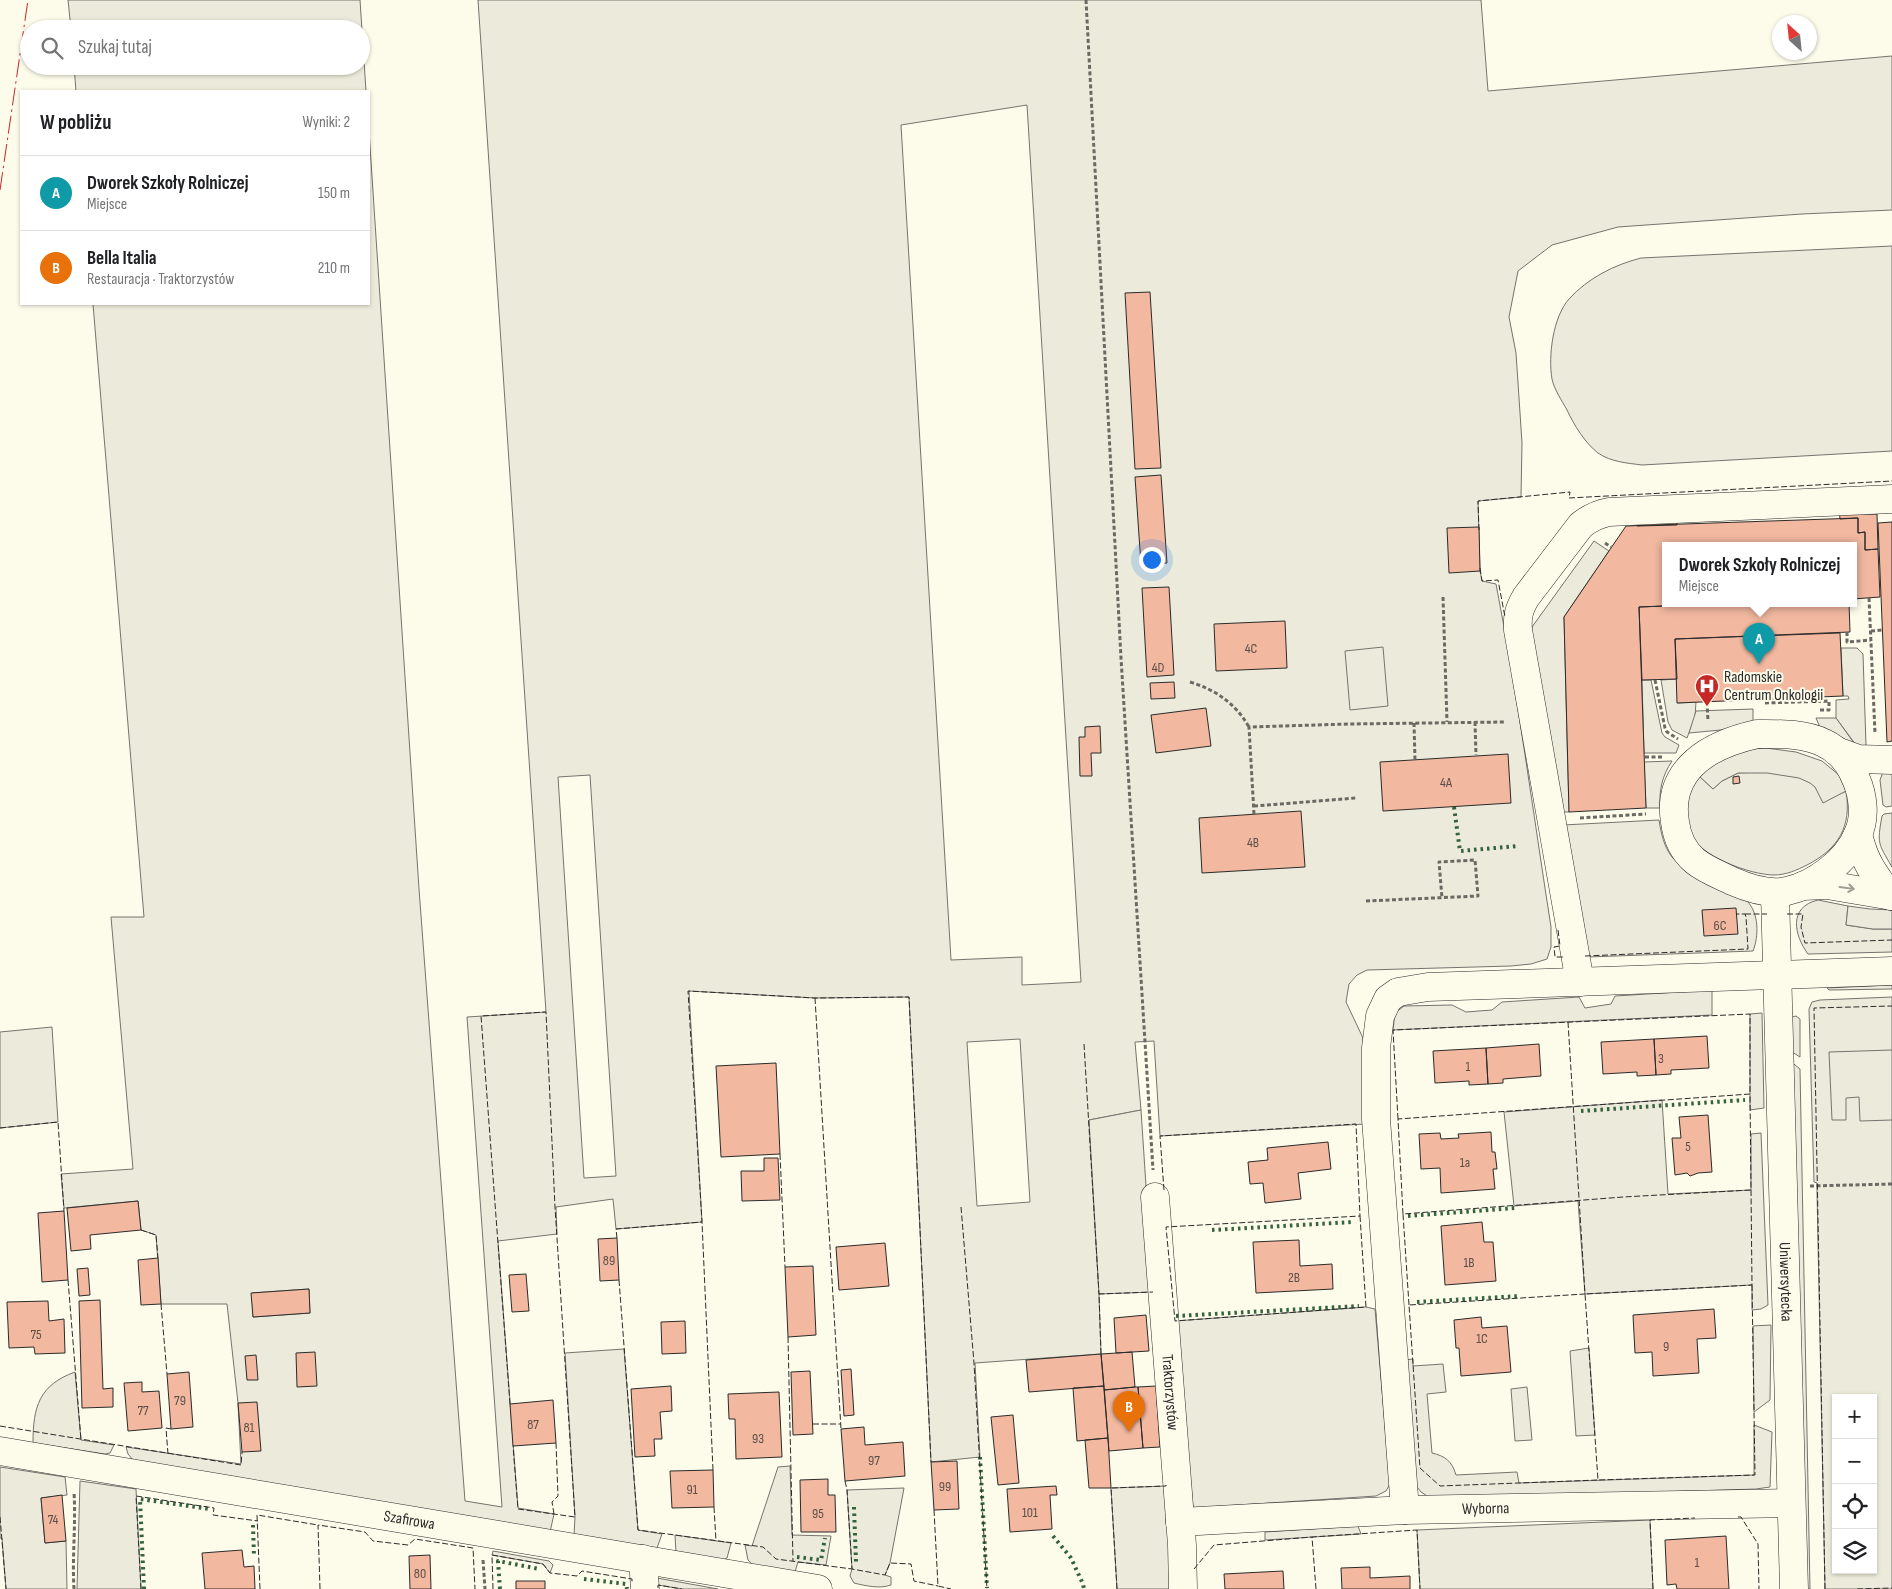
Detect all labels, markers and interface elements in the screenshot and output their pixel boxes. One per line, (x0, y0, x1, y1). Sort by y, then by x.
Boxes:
north arrow (1772, 15, 1817, 60)
search box (20, 20, 370, 75)
icon: search (38, 34, 66, 62)
text: Szukaj tutaj (78, 36, 152, 59)
text: W pobliżu (40, 110, 111, 135)
text: Wyniki: 2 (302, 113, 350, 132)
text: Dworek Szkoły Rolniczej (87, 172, 248, 195)
text: A (52, 184, 60, 203)
text: 150 m (318, 184, 350, 203)
text: Miejsce (87, 195, 127, 214)
text: Bella Italia (87, 247, 157, 270)
text: B (52, 259, 60, 278)
text: 210 m (318, 259, 350, 278)
text: Restauracja · Traktorzystów (87, 270, 234, 289)
popup (1662, 542, 1857, 607)
your location (1139, 547, 1165, 573)
text: Dworek Szkoły Rolniczej (1679, 554, 1840, 577)
text: Miejsce (1679, 577, 1719, 596)
pin: A (1743, 623, 1775, 664)
house number: 4C (1245, 640, 1258, 657)
house number: 4D (1152, 659, 1164, 676)
place label: Radomskie Centrum Onkologii (1724, 668, 1823, 705)
hospital icon: Radomskie Centrum Onkologii (1694, 673, 1720, 707)
house number: 4A (1440, 774, 1453, 791)
house number: 4B (1247, 834, 1259, 851)
one-way arrow (1839, 883, 1855, 893)
house number: 6C (1714, 917, 1727, 934)
house number: 3 (1658, 1050, 1664, 1067)
house number: 1 (1466, 1058, 1471, 1075)
house number: 5 (1685, 1138, 1691, 1155)
house number: 1a (1460, 1154, 1470, 1171)
street label: Uniwersytecka (1775, 1242, 1796, 1322)
house number: 89 (603, 1252, 615, 1269)
house number: 1B (1463, 1254, 1475, 1271)
house number: 2B (1288, 1269, 1300, 1286)
house number: 75 (30, 1326, 42, 1343)
house number: 1C (1476, 1330, 1488, 1347)
house number: 9 (1663, 1338, 1669, 1355)
street label: Traktorzystów (1158, 1354, 1183, 1431)
pin: B (1113, 1391, 1145, 1432)
house number: 79 (174, 1392, 186, 1409)
map controls (1832, 1394, 1877, 1574)
button: + (1832, 1394, 1877, 1439)
house number: 77 (137, 1402, 149, 1419)
house number: 87 (527, 1416, 539, 1433)
house number: 81 (243, 1419, 255, 1436)
house number: 93 (752, 1430, 764, 1447)
button: − (1832, 1439, 1877, 1484)
house number: 97 (868, 1452, 880, 1469)
house number: 99 (939, 1478, 951, 1495)
house number: 91 (686, 1481, 698, 1498)
button: locate (1832, 1484, 1877, 1529)
street label: Wyborna (1462, 1499, 1510, 1518)
house number: 101 (1022, 1504, 1038, 1521)
house number: 95 (812, 1505, 824, 1522)
street label: Szafirowa (382, 1506, 436, 1534)
house number: 74 (48, 1511, 59, 1528)
button: layers (1832, 1529, 1877, 1574)
house number: 1 (1695, 1554, 1700, 1571)
house number: 80 (414, 1565, 426, 1582)

